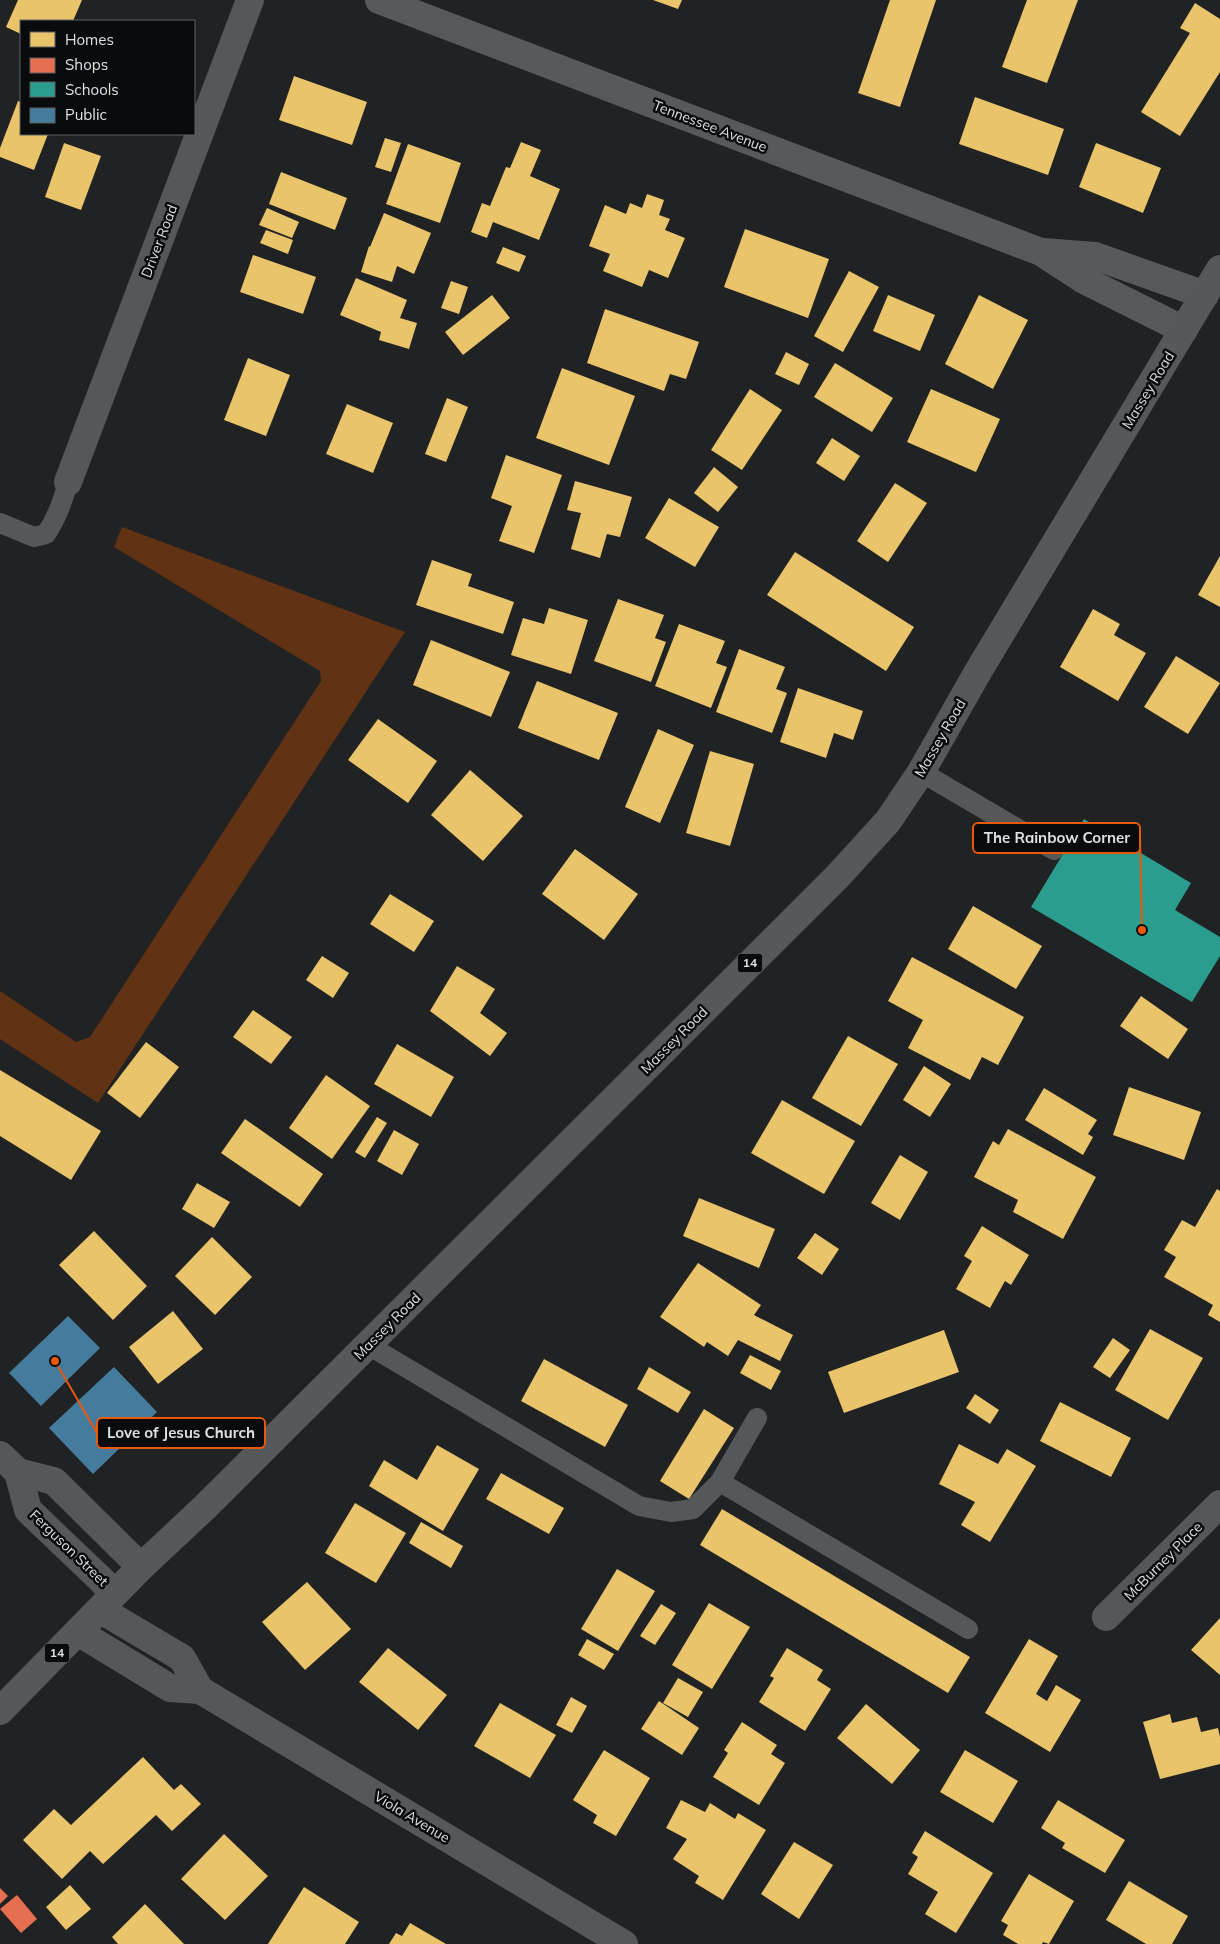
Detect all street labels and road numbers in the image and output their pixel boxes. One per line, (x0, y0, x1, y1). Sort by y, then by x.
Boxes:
street label: Tennessee Avenue (650, 96, 770, 156)
street label: Driver Road (137, 202, 181, 280)
street label: Massey Road (1118, 348, 1178, 432)
street label: Massey Road (910, 696, 970, 780)
road number: 14 (738, 954, 762, 972)
street label: Massey Road (637, 1003, 711, 1077)
street label: Massey Road (350, 1289, 424, 1363)
street label: Ferguson Street (26, 1506, 112, 1590)
street label: McBurney Place (1120, 1518, 1206, 1604)
road number: 14 (44, 1644, 70, 1662)
street label: Viola Avenue (371, 1787, 453, 1847)

